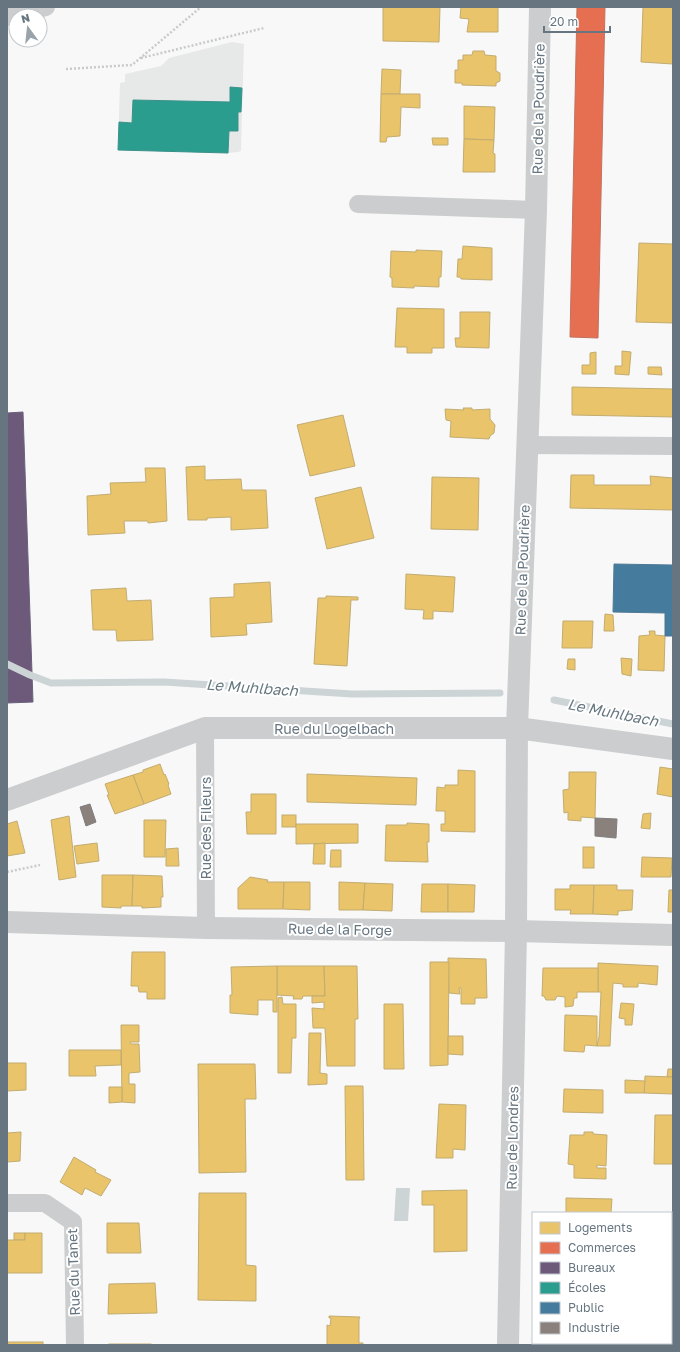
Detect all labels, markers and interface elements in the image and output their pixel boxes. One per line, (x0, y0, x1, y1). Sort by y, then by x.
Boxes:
north arrow (8, 8, 48, 48)
scale bar (544, 8, 610, 34)
text: N (20, 10, 31, 25)
text: 20 m (550, 14, 578, 29)
street label: Rue de la Poudrière (528, 43, 548, 175)
street label: Rue de la Poudrière (511, 504, 533, 636)
water label: Le Muhlbach (206, 675, 299, 699)
water label: Le Muhlbach (566, 694, 661, 730)
street label: Rue du Logelbach (274, 720, 394, 737)
street label: Rue des Fileurs (197, 777, 214, 879)
street label: Rue de la Forge (288, 920, 392, 938)
street label: Rue de Londres (503, 1086, 521, 1190)
legend (532, 1212, 672, 1344)
text: Logements (568, 1220, 632, 1235)
street label: Rue du Tanet (63, 1228, 83, 1316)
text: Commerces (568, 1240, 636, 1255)
text: Bureaux (568, 1260, 616, 1275)
text: Écoles (568, 1280, 606, 1295)
text: Public (568, 1300, 605, 1315)
text: Industrie (568, 1320, 620, 1335)

